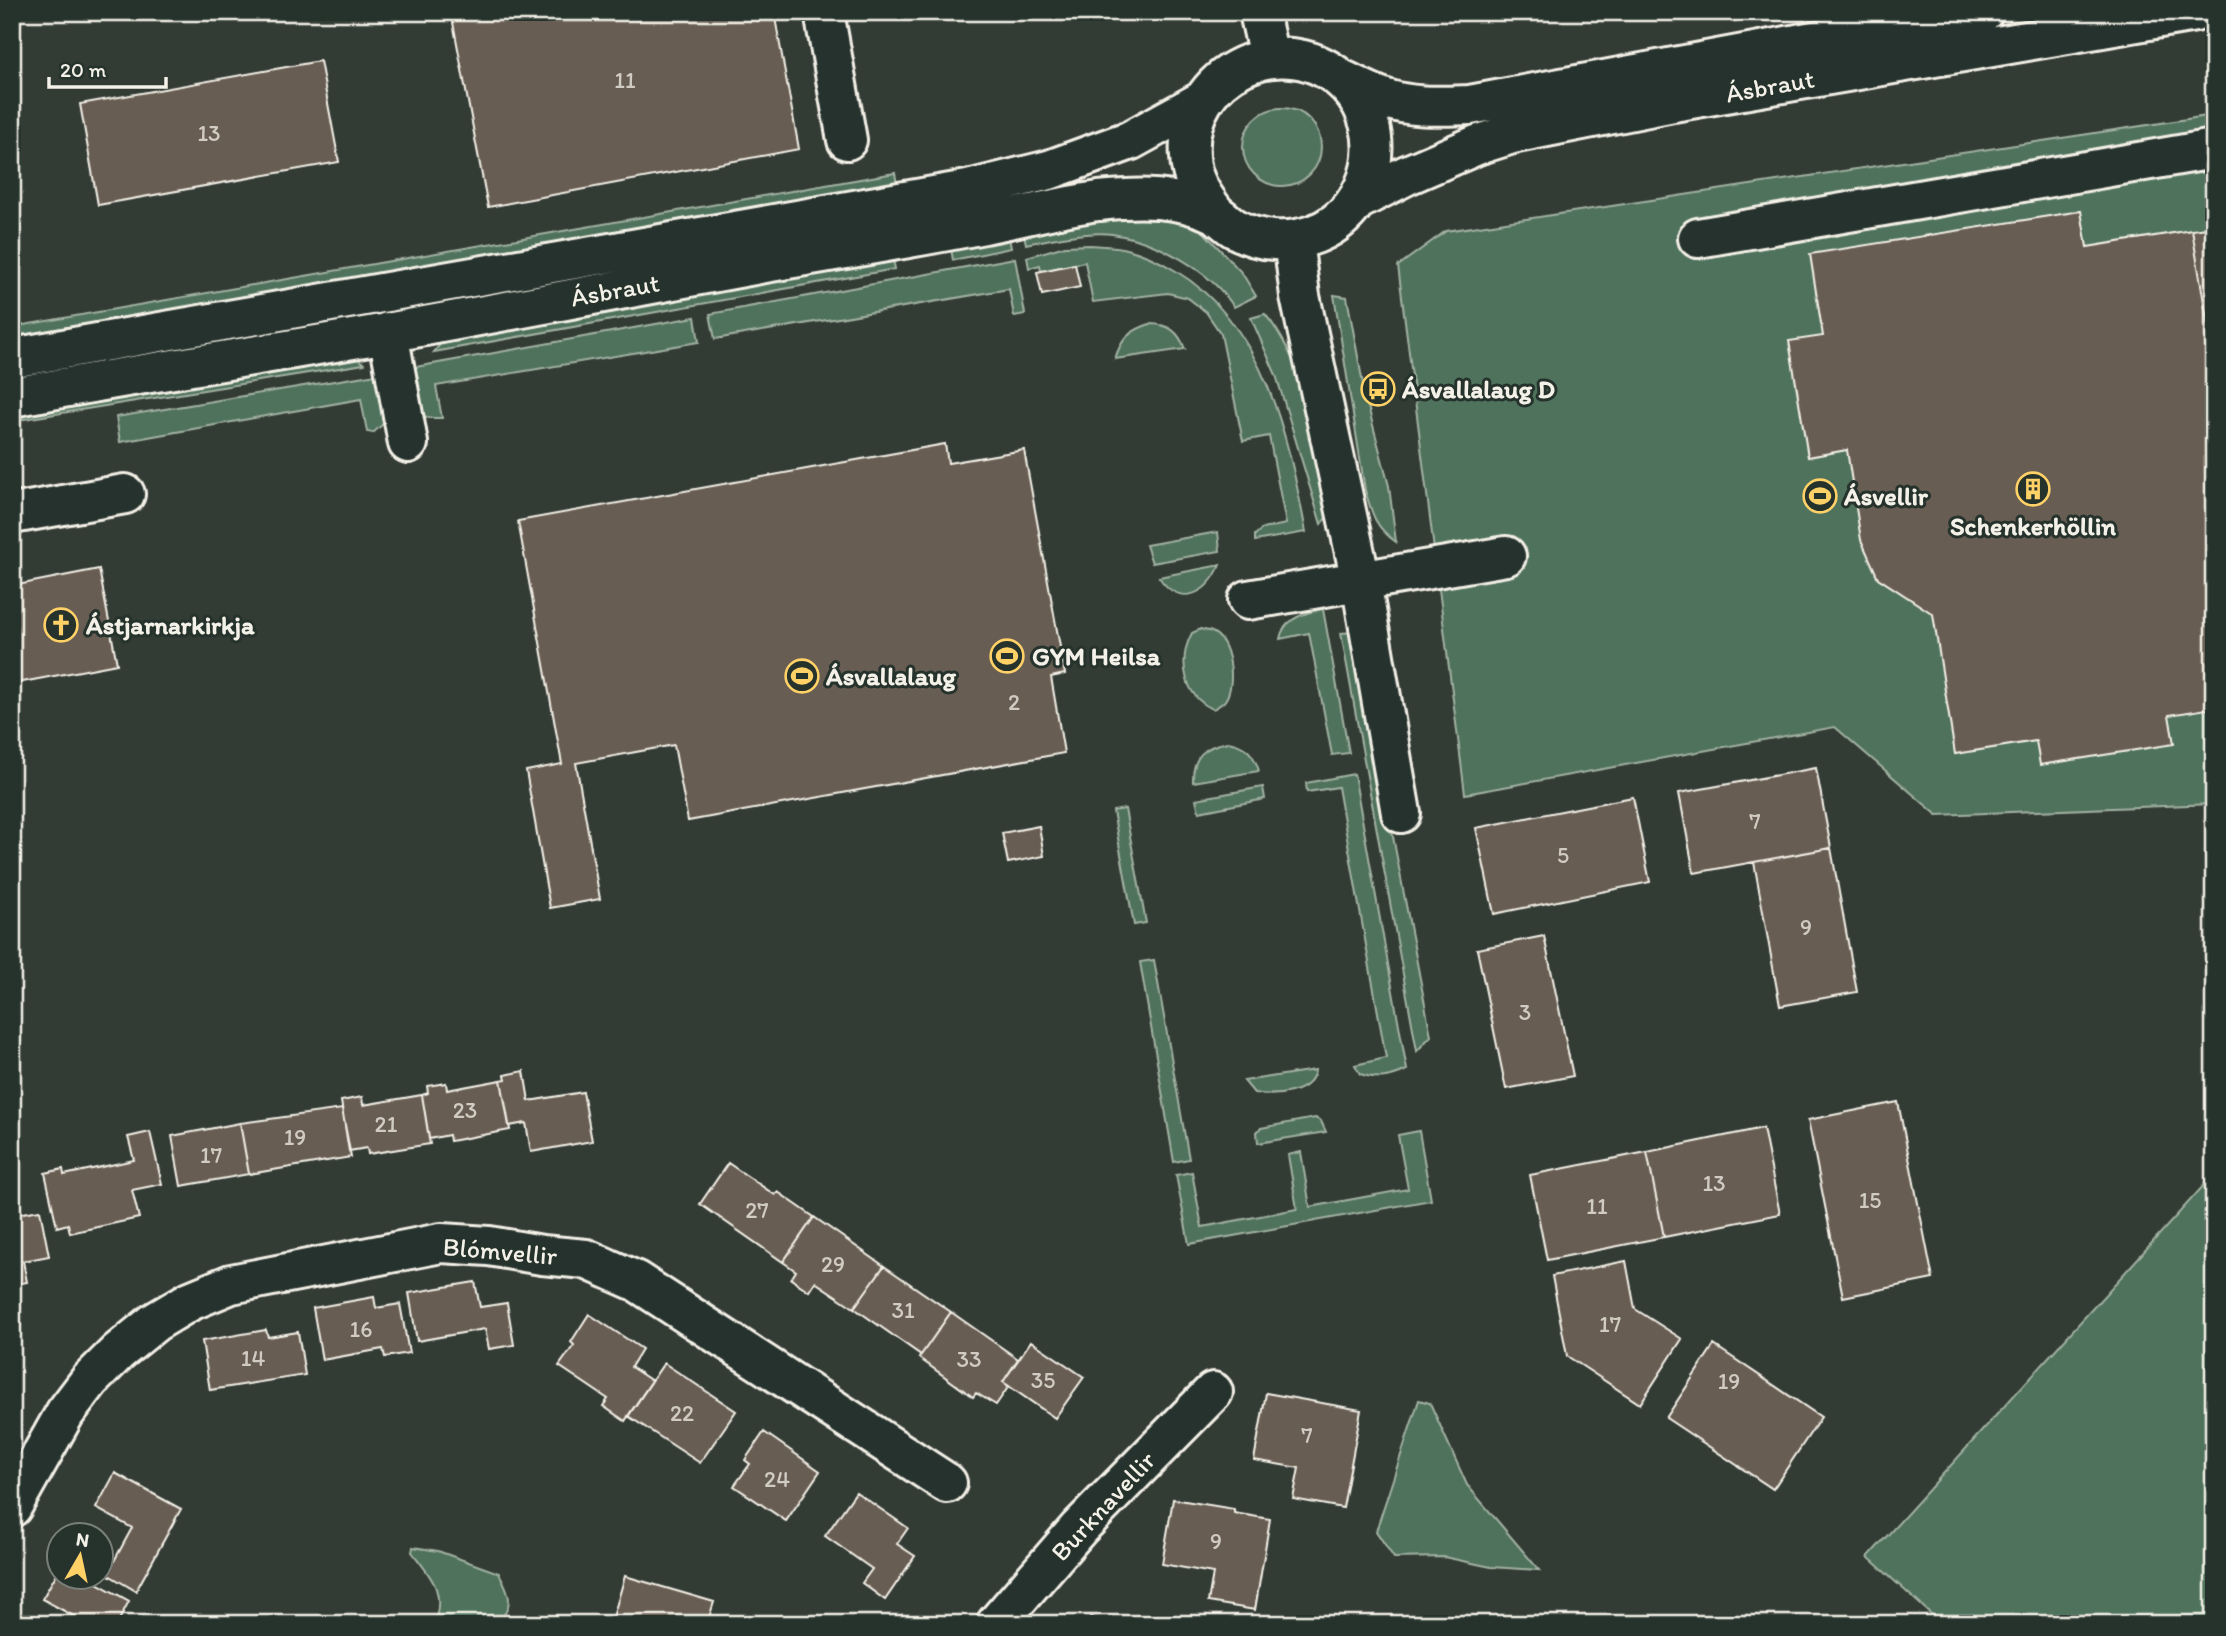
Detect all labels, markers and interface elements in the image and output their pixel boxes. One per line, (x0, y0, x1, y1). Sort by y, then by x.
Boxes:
scale bar (49, 46, 166, 90)
text: 20 m (60, 57, 107, 82)
street label: Ásbraut (1723, 62, 1817, 110)
house number: 11 (614, 66, 636, 94)
house number: 13 (197, 119, 221, 147)
street label: Ásbraut (568, 266, 662, 314)
bus stop icon: Ásvallalaug D (1359, 370, 1397, 408)
place label: Ásvallalaug D (1401, 373, 1555, 405)
building icon: Schenkerhöllin (2014, 470, 2052, 508)
sports icon: Ásvellir (1801, 477, 1839, 515)
place label: Ásvellir (1843, 480, 1929, 512)
place label: Schenkerhöllin (1950, 510, 2116, 542)
church icon: Ástjarnarkirkja (42, 606, 80, 644)
place label: Ástjarnarkirkja (85, 609, 255, 641)
sports icon: GYM Heilsa (988, 637, 1026, 675)
place label: GYM Heilsa (1032, 640, 1161, 672)
sports icon: Ásvallalaug (783, 657, 821, 695)
place label: Ásvallalaug (825, 660, 957, 692)
house number: 2 (1008, 688, 1020, 716)
house number: 7 (1749, 807, 1761, 835)
house number: 5 (1557, 841, 1569, 869)
house number: 9 (1800, 913, 1812, 941)
house number: 3 (1519, 998, 1531, 1026)
house number: 23 (453, 1096, 477, 1124)
house number: 21 (375, 1110, 398, 1138)
house number: 19 (284, 1123, 306, 1151)
house number: 17 (200, 1141, 222, 1169)
house number: 13 (1702, 1169, 1726, 1197)
house number: 15 (1859, 1186, 1881, 1214)
house number: 11 (1586, 1192, 1608, 1220)
house number: 27 (745, 1196, 769, 1224)
street label: Blómvellir (442, 1230, 559, 1272)
house number: 29 (821, 1250, 845, 1278)
house number: 31 (891, 1296, 915, 1324)
house number: 17 (1599, 1310, 1621, 1338)
house number: 16 (350, 1315, 372, 1343)
house number: 14 (241, 1344, 265, 1372)
house number: 33 (956, 1345, 982, 1373)
house number: 35 (1031, 1366, 1055, 1394)
house number: 19 (1718, 1367, 1740, 1395)
house number: 22 (670, 1399, 694, 1427)
house number: 7 (1301, 1421, 1313, 1449)
street label: Burknavellir (1044, 1444, 1162, 1568)
house number: 24 (764, 1465, 790, 1493)
north arrow (46, 1520, 116, 1590)
text: N (74, 1527, 91, 1552)
house number: 9 (1210, 1527, 1222, 1555)

